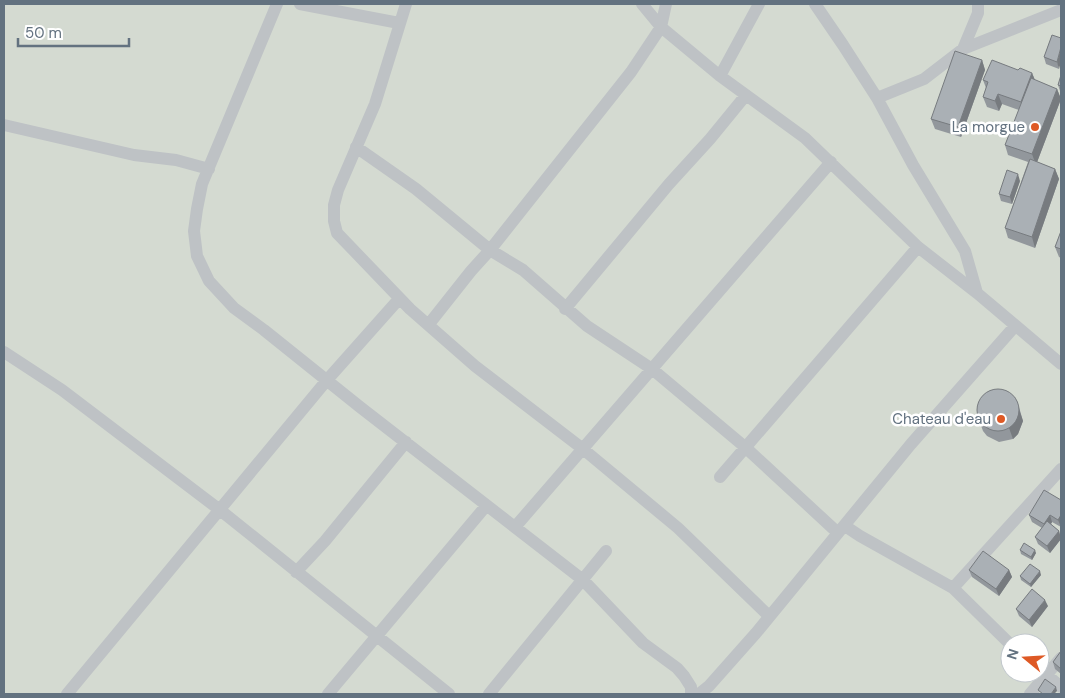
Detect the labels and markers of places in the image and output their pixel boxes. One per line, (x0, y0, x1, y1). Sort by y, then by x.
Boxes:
place label: La morgue (952, 117, 1025, 137)
marker: La morgue (1029, 121, 1041, 133)
place label: Chateau d'eau (892, 409, 991, 429)
marker: Chateau d'eau (995, 413, 1007, 425)

